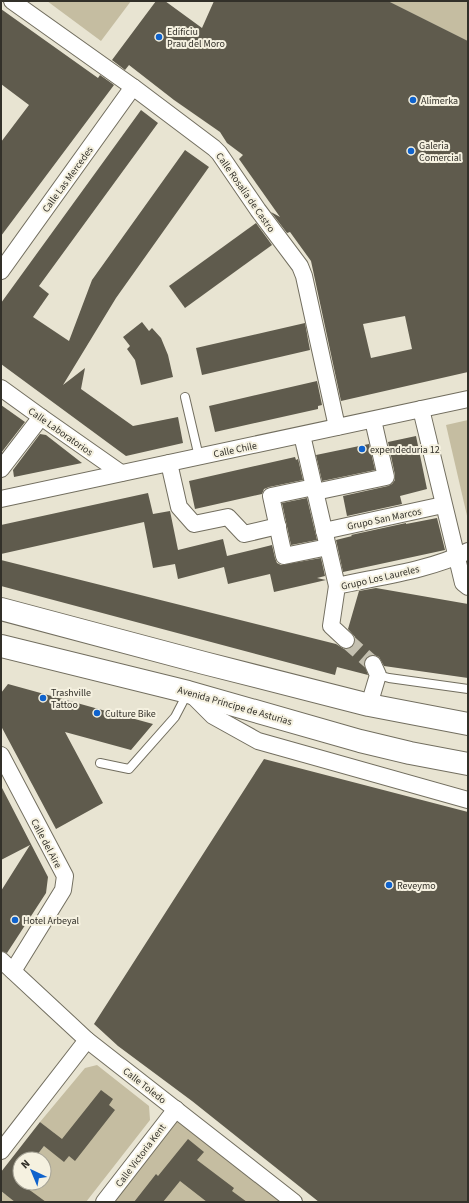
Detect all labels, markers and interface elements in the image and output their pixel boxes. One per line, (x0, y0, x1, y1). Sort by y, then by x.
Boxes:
place label: Edificiu Prau del Moro (167, 25, 225, 51)
marker: Edificiu Prau del Moro (154, 32, 164, 42)
place label: Alimerka (421, 94, 458, 108)
marker: Alimerka (408, 95, 418, 105)
place label: Galeria Comercial (419, 139, 462, 165)
street label: Calle Las Mercedes (39, 144, 97, 215)
marker: Galeria Comercial (406, 146, 416, 156)
street label: Calle Rosalía de Castro (212, 150, 278, 235)
street label: Calle Laboratorios (25, 404, 96, 459)
street label: Calle Chile (212, 439, 258, 461)
place label: expendeduria 12 (370, 443, 440, 457)
marker: expendeduria 12 (357, 444, 367, 454)
street label: Grupo San Marcos (346, 504, 423, 534)
street label: Grupo Los Laureles (340, 562, 421, 594)
street label: Avenida Príncipe de Asturias (176, 683, 293, 729)
place label: Trashville Tattoo (51, 686, 91, 712)
marker: Trashville Tattoo (38, 693, 48, 703)
place label: Culture Bike (105, 707, 156, 721)
marker: Culture Bike (92, 708, 102, 718)
street label: Calle del Aire (27, 816, 65, 871)
place label: Reveymo (397, 879, 436, 893)
marker: Reveymo (384, 880, 394, 890)
place label: Hotel Arbeyal (23, 914, 79, 928)
marker: Hotel Arbeyal (10, 915, 20, 925)
street label: Calle Toledo (120, 1064, 169, 1107)
street label: Calle Victoria Kent (112, 1121, 170, 1190)
north arrow (12, 1151, 52, 1191)
text: N (18, 1156, 33, 1172)

